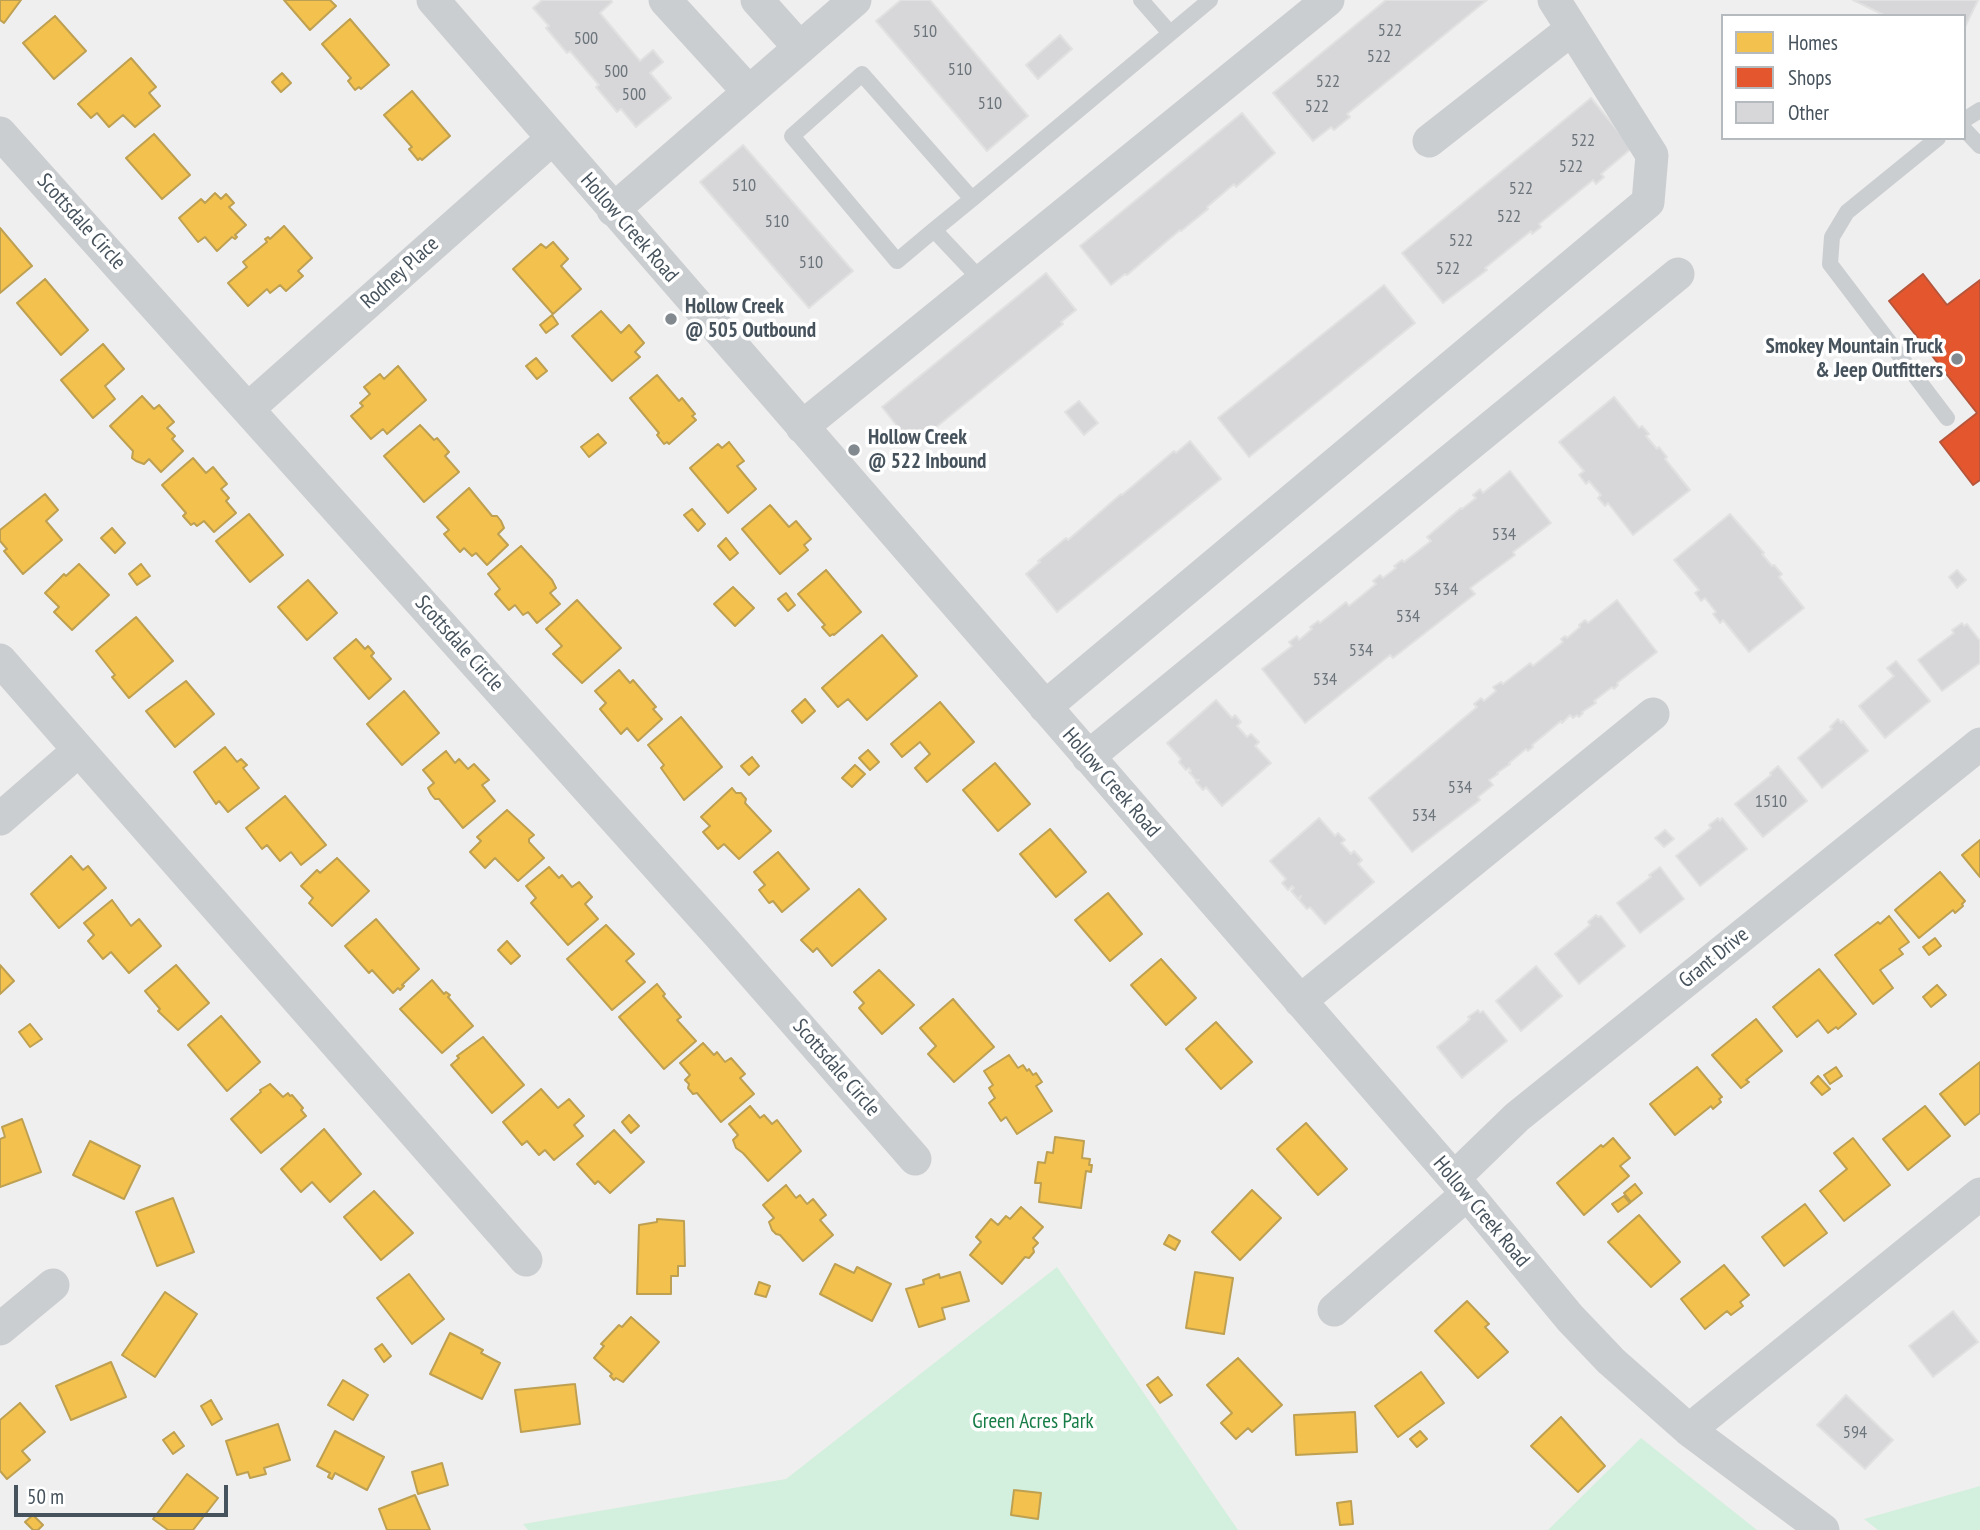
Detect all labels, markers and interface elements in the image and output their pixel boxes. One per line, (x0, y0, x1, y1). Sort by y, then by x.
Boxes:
legend (1721, 14, 1966, 140)
house number: 522 (1378, 20, 1402, 42)
house number: 510 (913, 21, 937, 43)
house number: 500 (574, 28, 598, 50)
text: Homes (1788, 29, 1838, 56)
house number: 522 (1367, 46, 1391, 68)
house number: 510 (948, 59, 972, 81)
house number: 500 (604, 61, 628, 83)
text: Shops (1788, 64, 1832, 91)
house number: 522 (1316, 71, 1340, 93)
house number: 500 (622, 84, 646, 106)
house number: 510 (978, 93, 1002, 115)
house number: 522 (1305, 96, 1329, 118)
text: Other (1788, 99, 1829, 126)
house number: 522 (1571, 130, 1595, 152)
house number: 522 (1559, 156, 1583, 178)
street label: Hollow Creek Road (575, 168, 683, 288)
street label: Scottsdale Circle (31, 169, 131, 275)
house number: 510 (732, 175, 756, 197)
house number: 522 (1509, 178, 1533, 200)
house number: 522 (1497, 206, 1521, 228)
house number: 510 (765, 211, 789, 233)
house number: 522 (1449, 230, 1473, 252)
street label: Rodney Place (356, 232, 444, 314)
house number: 510 (799, 252, 823, 274)
house number: 522 (1436, 258, 1460, 280)
place label: Hollow Creek @ 505 Outbound (685, 294, 816, 344)
marker: Hollow Creek @ 505 Outbound (663, 311, 679, 327)
place label: Smokey Mountain Truck & Jeep Outfitters (1766, 334, 1943, 384)
marker: Smokey Mountain Truck & Jeep Outfitters (1949, 351, 1965, 367)
place label: Hollow Creek @ 522 Inbound (868, 425, 986, 475)
marker: Hollow Creek @ 522 Inbound (846, 442, 862, 458)
house number: 534 (1492, 524, 1516, 546)
house number: 534 (1434, 579, 1458, 601)
street label: Scottsdale Circle (409, 591, 509, 697)
house number: 534 (1396, 606, 1420, 628)
house number: 534 (1349, 640, 1373, 662)
house number: 534 (1313, 669, 1337, 691)
street label: Hollow Creek Road (1057, 723, 1165, 843)
house number: 534 (1448, 777, 1472, 799)
house number: 1510 (1755, 791, 1787, 813)
house number: 534 (1412, 805, 1436, 827)
street label: Grant Drive (1674, 922, 1754, 994)
street label: Scottsdale Circle (787, 1014, 885, 1122)
street label: Hollow Creek Road (1427, 1152, 1535, 1272)
park label: Green Acres Park (972, 1409, 1094, 1435)
house number: 594 (1843, 1422, 1867, 1444)
scale bar (18, 1470, 231, 1514)
text: 50 m (27, 1483, 64, 1510)

